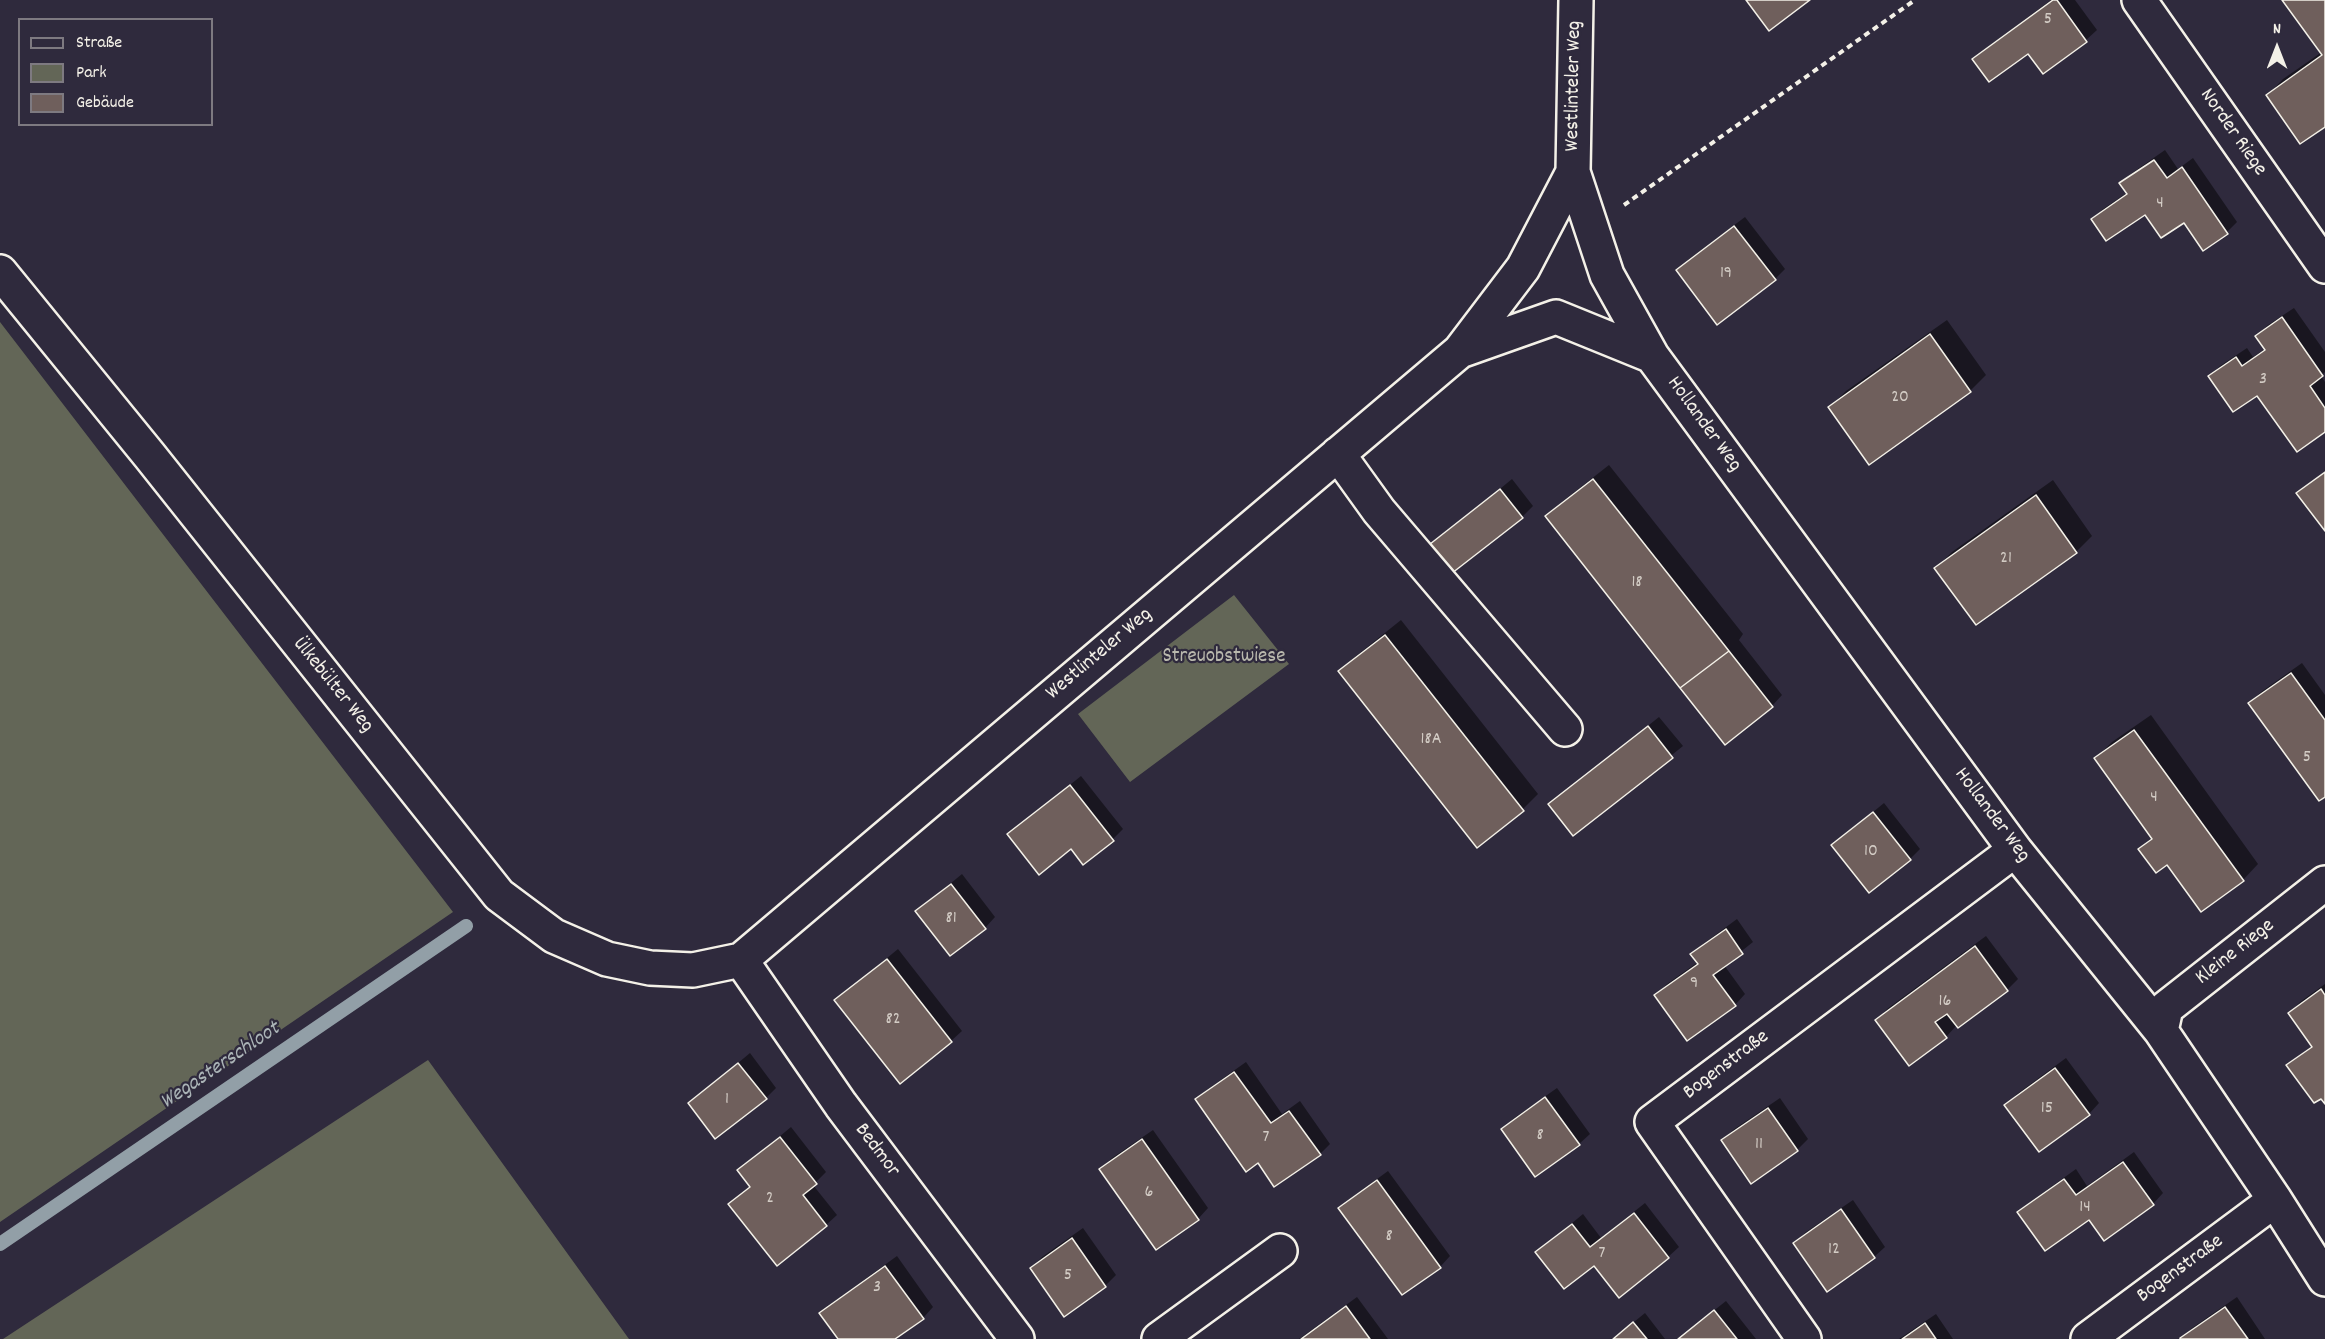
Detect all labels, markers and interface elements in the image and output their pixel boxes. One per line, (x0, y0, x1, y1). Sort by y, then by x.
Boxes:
house number: 5 (2044, 10, 2052, 32)
legend (18, 18, 213, 126)
north arrow (2247, 18, 2307, 78)
text: N (2273, 18, 2281, 41)
street label: Westlinteler Weg (1561, 20, 1589, 152)
text: Straße (76, 31, 122, 56)
text: Park (76, 61, 107, 86)
street label: Norder Riege (2193, 84, 2271, 182)
text: Gebäude (76, 91, 134, 116)
house number: 4 (2156, 194, 2164, 216)
house number: 19 (1720, 264, 1732, 286)
house number: 3 (2259, 370, 2267, 392)
street label: Hollander Weg (1660, 372, 1746, 478)
house number: 20 (1891, 388, 1909, 410)
house number: 21 (2000, 549, 2012, 571)
house number: 18 (1631, 573, 1643, 595)
street label: Westlinteler Weg (1042, 603, 1158, 707)
street label: Ülkebülter Weg (286, 633, 378, 739)
park label: Streuobstwiese (1163, 645, 1285, 671)
house number: 18A (1421, 730, 1441, 752)
house number: 5 (2303, 748, 2311, 770)
street label: Hollander Weg (1947, 764, 2035, 868)
house number: 4 (2150, 788, 2158, 810)
house number: 10 (1864, 842, 1878, 864)
house number: 81 (945, 909, 957, 931)
street label: Kleine Riege (2191, 914, 2281, 992)
house number: 9 (1690, 974, 1698, 996)
house number: 16 (1939, 992, 1951, 1014)
house number: 82 (885, 1010, 901, 1032)
water label: Wegasterschloot (156, 1017, 286, 1117)
street label: Bogenstraße (1679, 1026, 1775, 1106)
house number: 1 (725, 1090, 729, 1112)
house number: 15 (2041, 1099, 2053, 1121)
street label: Bedmor (848, 1119, 904, 1183)
house number: 8 (1536, 1126, 1544, 1148)
house number: 7 (1263, 1128, 1269, 1150)
house number: 11 (1755, 1135, 1763, 1157)
house number: 6 (1145, 1183, 1153, 1205)
house number: 2 (766, 1189, 774, 1211)
house number: 14 (2079, 1198, 2091, 1220)
house number: 8 (1385, 1227, 1393, 1249)
street label: Bogenstraße (2133, 1230, 2229, 1310)
house number: 12 (1828, 1240, 1840, 1262)
house number: 7 (1599, 1244, 1605, 1266)
house number: 5 (1064, 1266, 1072, 1288)
house number: 3 (873, 1278, 881, 1300)

